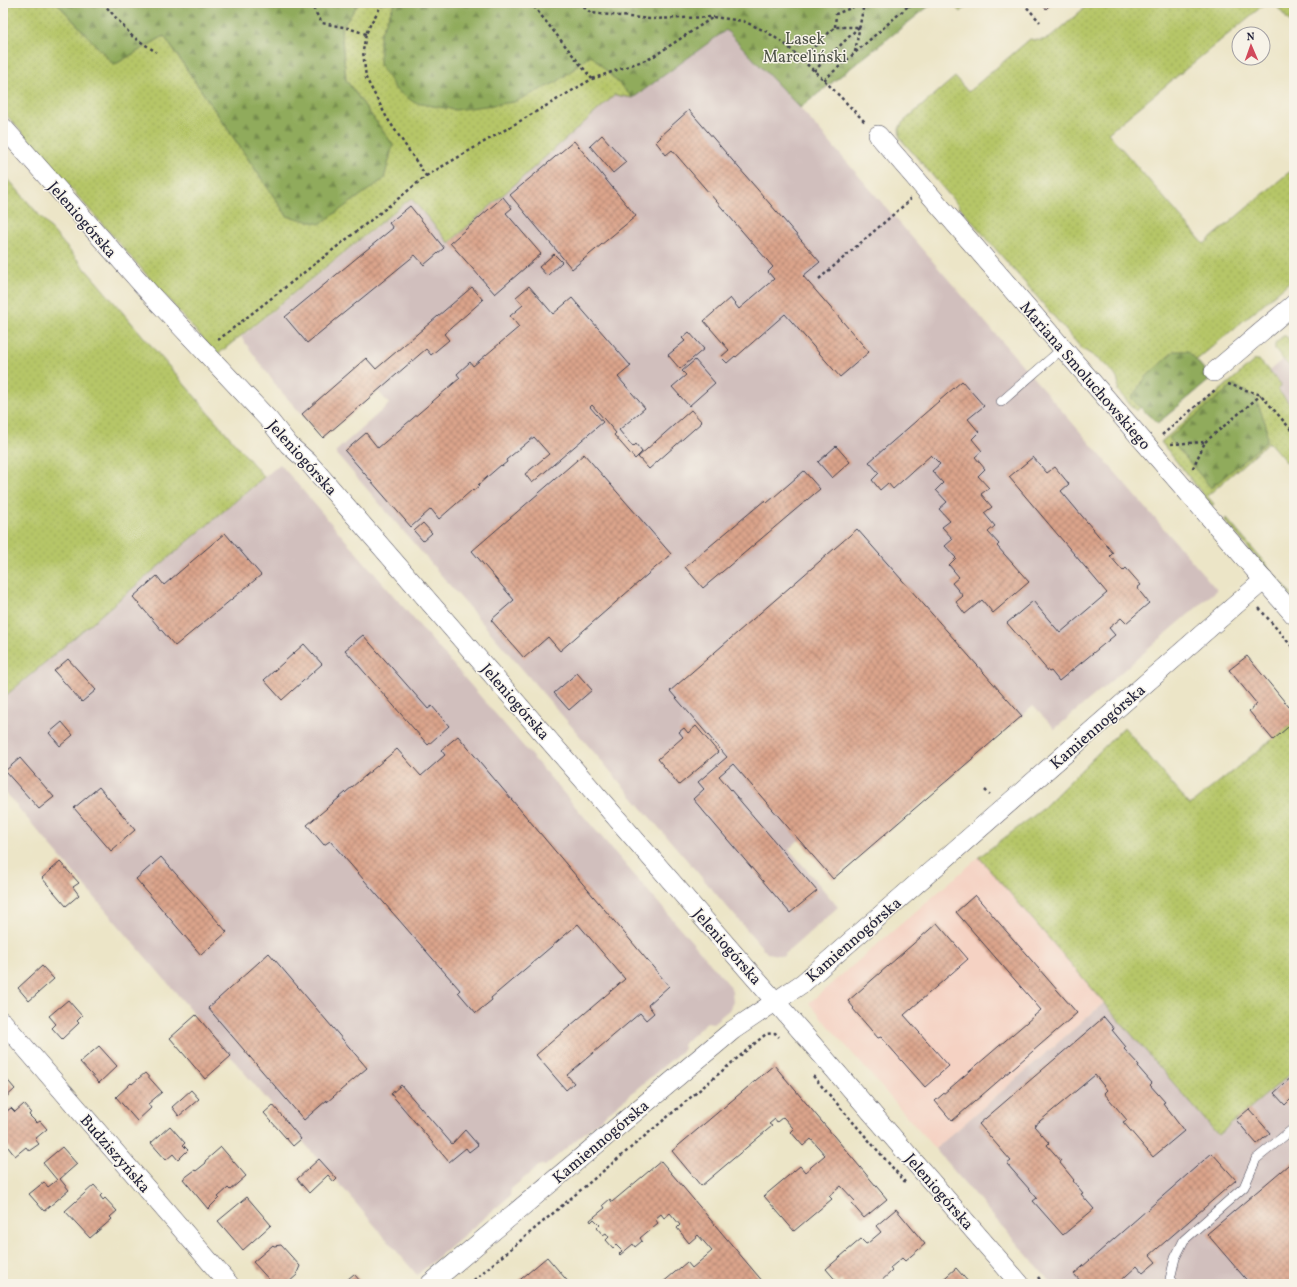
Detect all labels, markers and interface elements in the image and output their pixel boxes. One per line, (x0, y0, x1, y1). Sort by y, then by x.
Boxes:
north arrow (1231, 26, 1271, 66)
park label: Lasek Marceliński (763, 29, 847, 69)
text: N (1246, 30, 1255, 45)
street label: Jeleniogórska (42, 177, 121, 263)
street label: Mariana Smoluchowskiego (1014, 297, 1155, 455)
street label: Jeleniogórska (262, 416, 341, 501)
street label: Jeleniogórska (475, 659, 554, 745)
street label: Kamiennogórska (1046, 680, 1151, 775)
street label: Kamiennogórska (802, 893, 907, 988)
street label: Jeleniogórska (687, 904, 766, 990)
street label: Kamiennogórska (548, 1096, 654, 1190)
street label: Budziszyńska (74, 1110, 155, 1198)
street label: Jeleniogórska (899, 1149, 978, 1235)

